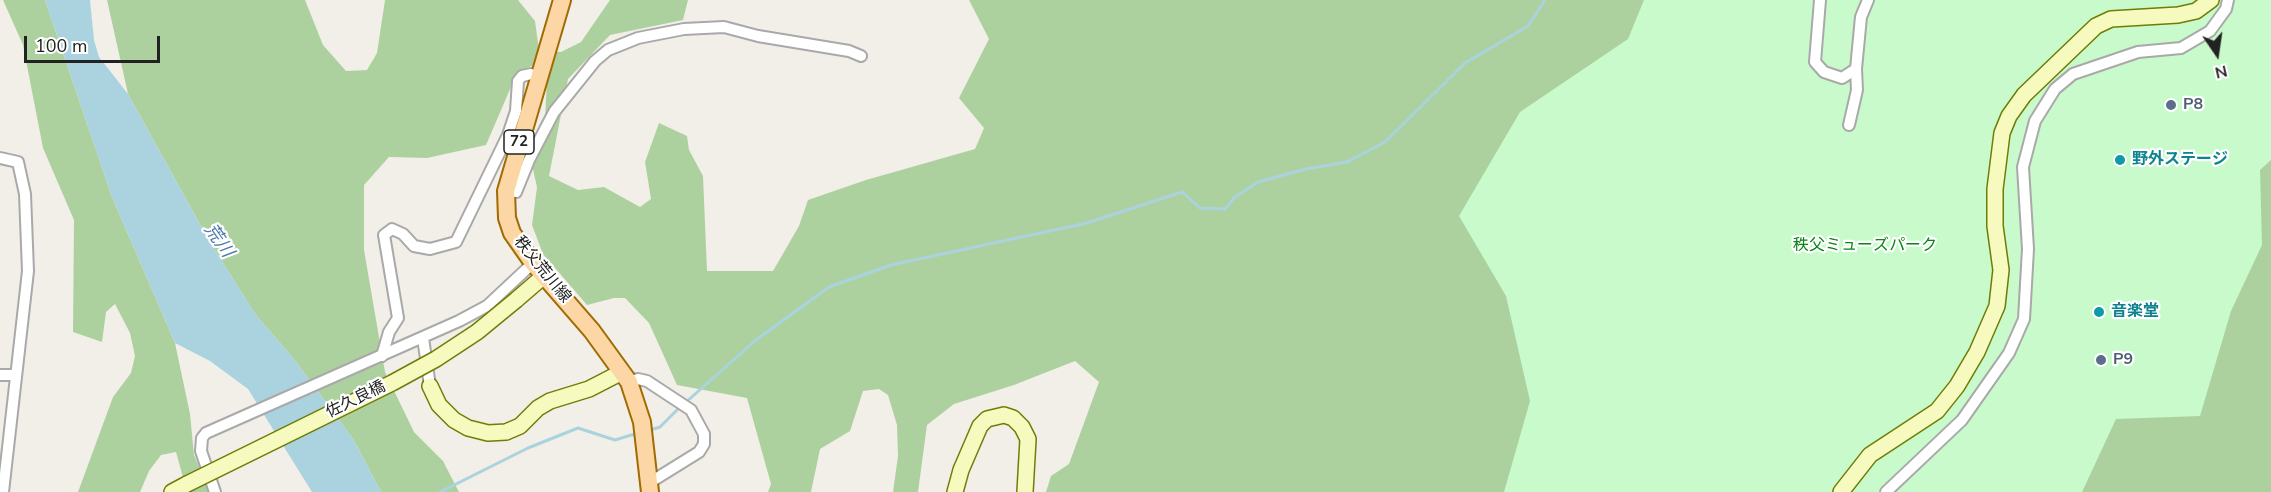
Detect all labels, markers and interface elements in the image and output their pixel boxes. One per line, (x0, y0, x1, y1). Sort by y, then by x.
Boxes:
scale bar (27, 24, 164, 62)
north arrow (2187, 24, 2247, 84)
text: 100 m (35, 34, 87, 58)
text: N (2213, 59, 2229, 84)
place label: P8 (2183, 95, 2203, 115)
marker: P8 (2164, 98, 2178, 112)
road number: 72 (504, 130, 534, 154)
place label: 野外ステージ (2132, 150, 2228, 170)
marker: 野外ステージ (2113, 153, 2127, 167)
water label: 荒川 (199, 220, 237, 262)
street label: 秩父荒川線 (509, 233, 575, 307)
park label: 秩父ミューズパーク (1793, 236, 1937, 256)
place label: 音楽堂 (2111, 302, 2159, 322)
marker: 音楽堂 (2092, 305, 2106, 319)
place label: P9 (2113, 350, 2133, 370)
marker: P9 (2094, 353, 2108, 367)
street label: 佐久良橋 (323, 377, 389, 423)

